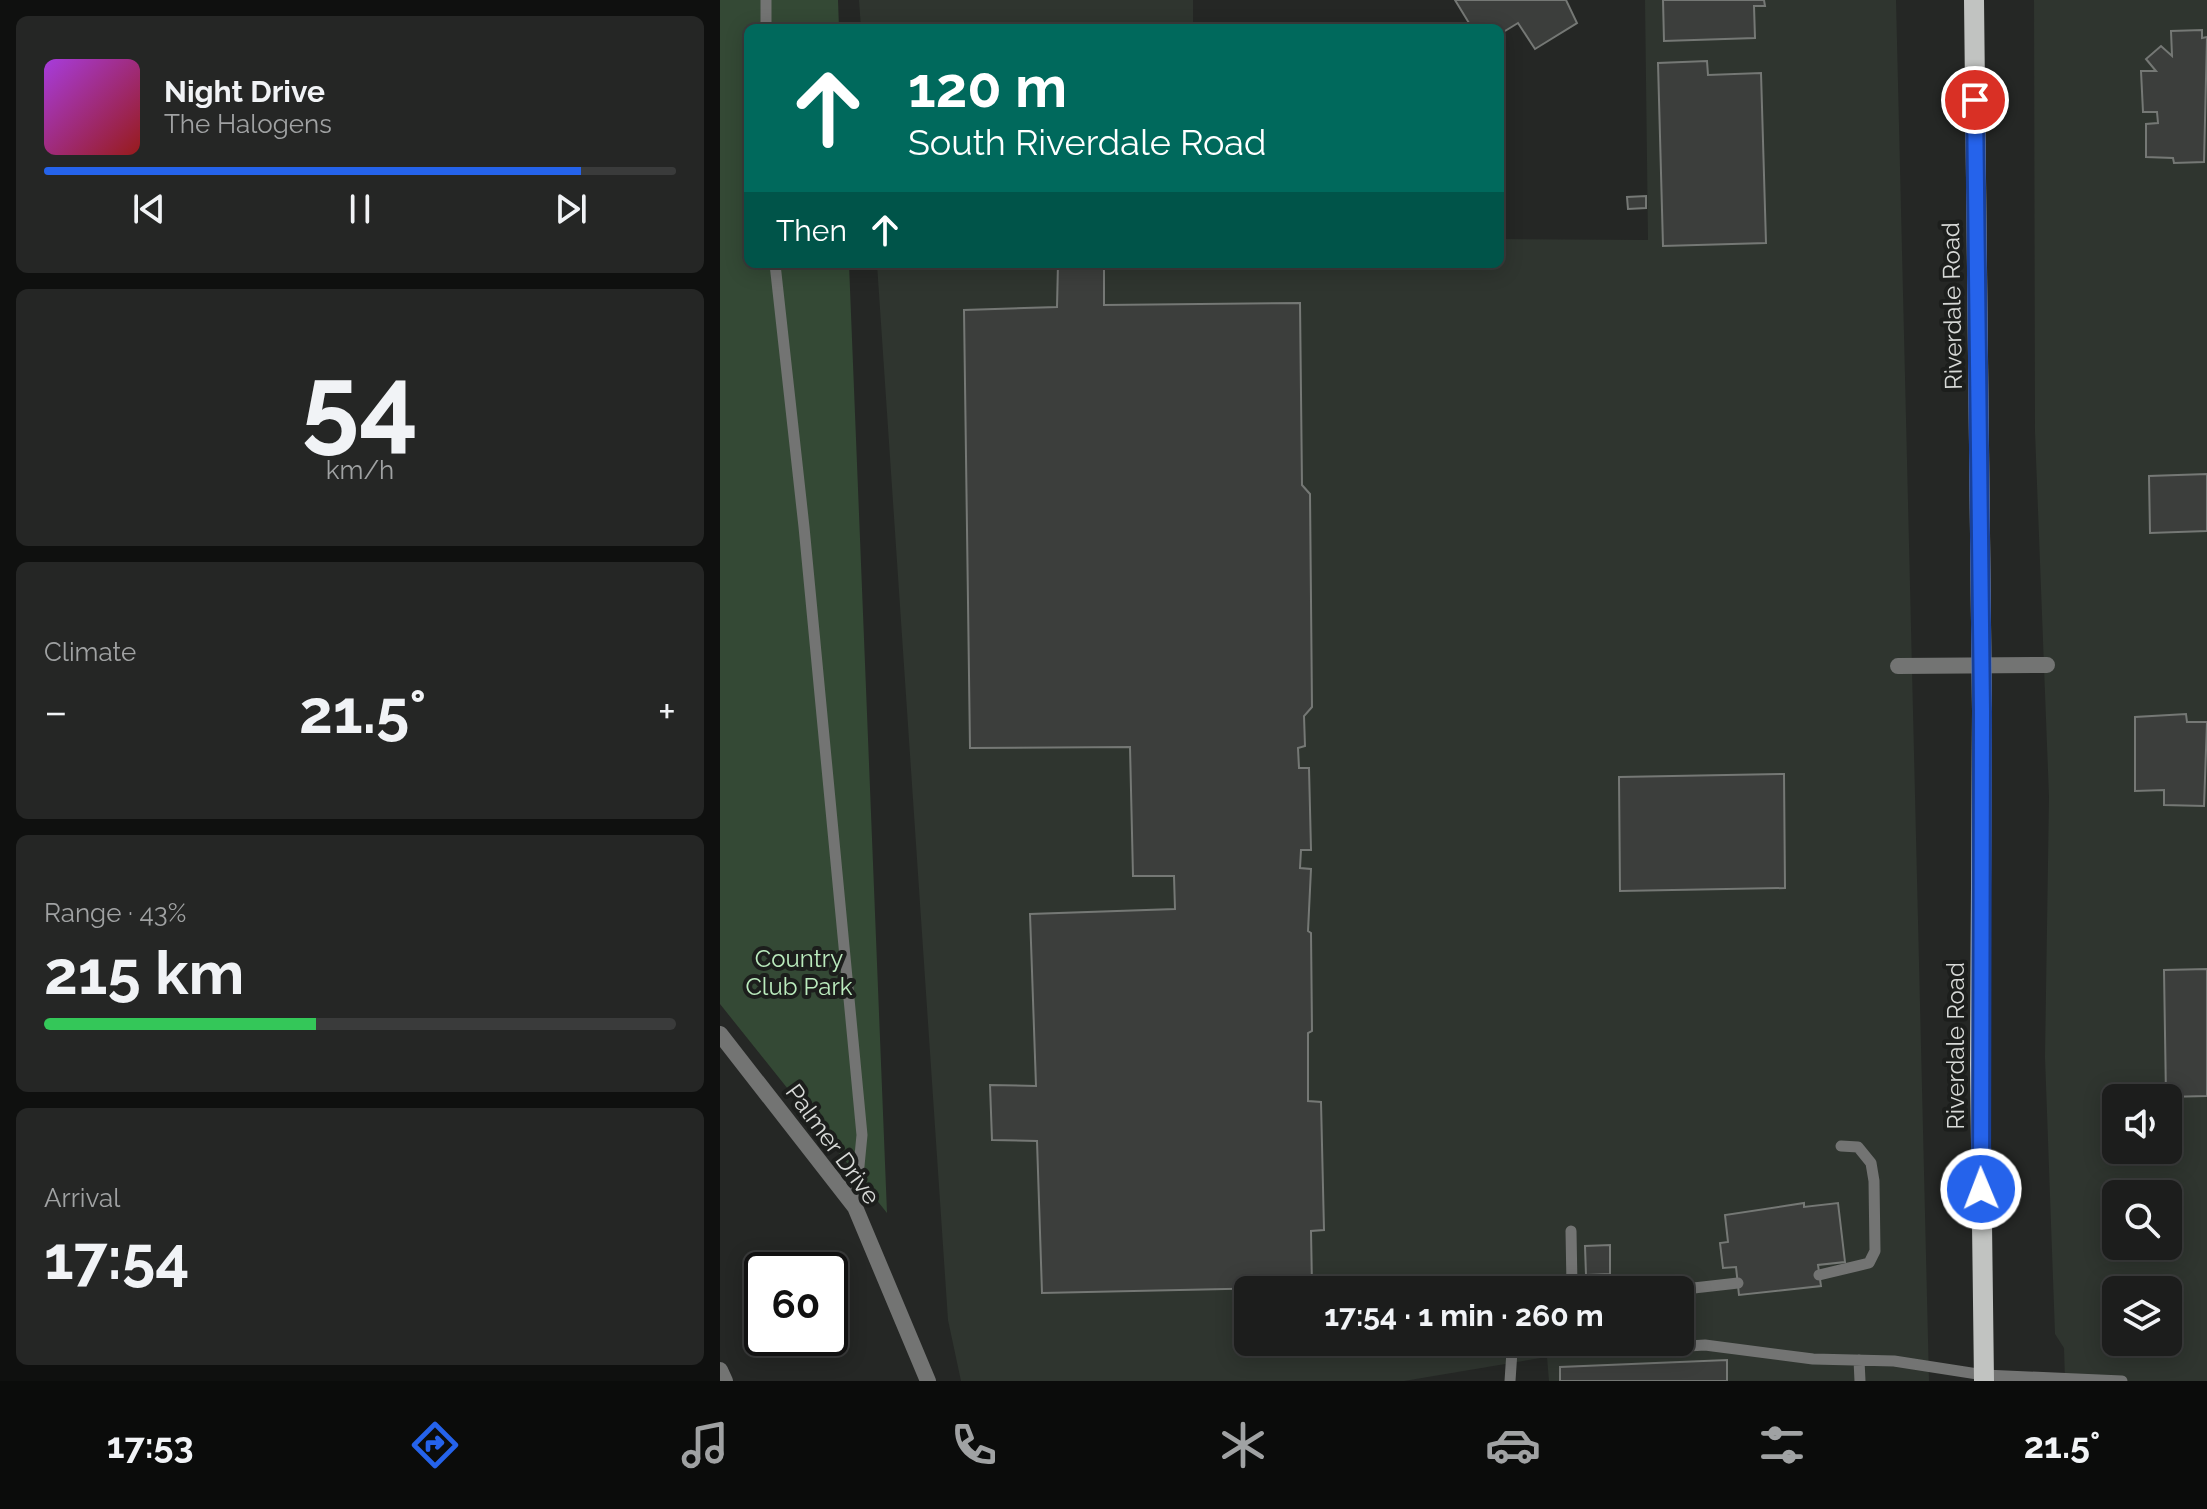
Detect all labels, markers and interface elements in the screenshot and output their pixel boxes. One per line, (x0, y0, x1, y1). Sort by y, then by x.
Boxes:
text: 120 m (908, 54, 1067, 120)
icon: ahead (776, 56, 880, 160)
pin (1941, 66, 2009, 134)
text: Night Drive (164, 74, 325, 109)
icon: arrive (1953, 78, 1997, 122)
text: The Halogens (164, 109, 332, 139)
text: South Riverdale Road (908, 121, 1266, 163)
icon: previous (127, 187, 171, 231)
icon: pause (338, 187, 382, 231)
icon: next (549, 187, 593, 231)
icon: ahead (863, 208, 907, 252)
text: Then (776, 213, 847, 248)
street label: Riverdale Road (1936, 222, 1968, 390)
text: 54 (301, 342, 419, 464)
text: km/h (326, 455, 394, 485)
text: Climate (44, 637, 136, 667)
text: 21.5° (299, 677, 426, 747)
text: − (44, 686, 68, 737)
text: + (658, 686, 676, 737)
text: Range · 43% (44, 898, 186, 928)
text: 215 km (44, 938, 244, 1008)
park label: Country Club Park (745, 944, 853, 1001)
street label: Riverdale Road (1941, 962, 1970, 1130)
street label: Palmer Drive (780, 1078, 886, 1210)
map controls (2102, 1084, 2182, 1356)
button: sound (2102, 1084, 2182, 1164)
position arrow (1939, 1147, 2023, 1231)
button: search (2102, 1180, 2182, 1260)
text: Arrival (44, 1183, 120, 1213)
text: 17:54 (44, 1223, 190, 1293)
speed limit sign: 60 (744, 1252, 848, 1356)
button: layers (2102, 1276, 2182, 1356)
text: 17:54 · 1 min · 260 m (1324, 1298, 1604, 1333)
icon: directions (407, 1417, 463, 1473)
icon: music (677, 1417, 733, 1473)
icon: phone (946, 1417, 1002, 1473)
icon: climate (1215, 1417, 1271, 1473)
icon: car (1485, 1417, 1541, 1473)
icon: filters (1754, 1417, 1810, 1473)
text: 17:53 (107, 1424, 194, 1466)
text: 21.5° (2024, 1424, 2100, 1466)

